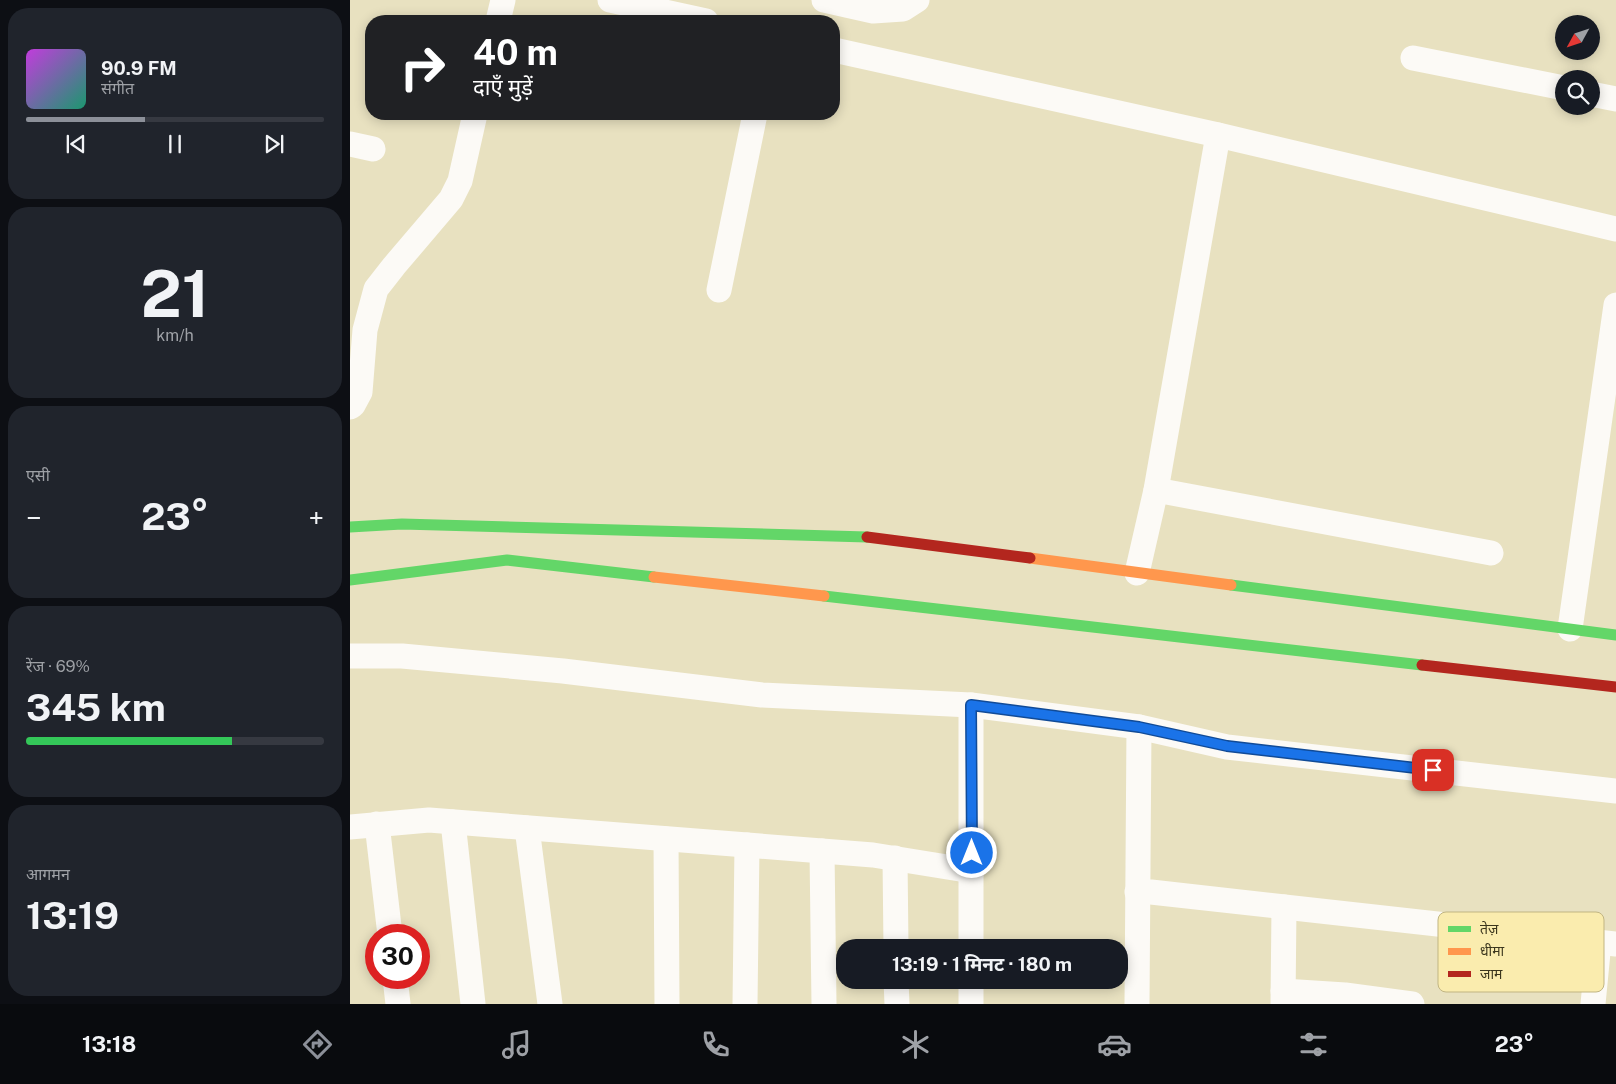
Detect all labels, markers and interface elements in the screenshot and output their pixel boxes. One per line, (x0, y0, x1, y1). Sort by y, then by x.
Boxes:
north arrow (1555, 15, 1600, 60)
map controls (1555, 15, 1600, 115)
text: 40 m (473, 32, 558, 73)
icon: right (390, 35, 455, 100)
text: 90.9 FM (101, 57, 177, 79)
button: search (1555, 70, 1600, 115)
text: दाएँ मुड़ें (473, 74, 533, 100)
text: संगीत (101, 79, 134, 98)
icon: previous (62, 130, 90, 158)
icon: pause (161, 130, 189, 158)
icon: next (260, 130, 288, 158)
text: 21 (140, 255, 210, 332)
text: km/h (156, 326, 194, 345)
text: एसी (26, 466, 50, 485)
text: 23° (141, 494, 209, 539)
text: − (26, 501, 42, 534)
text: + (308, 501, 324, 534)
text: रेंज · 69% (26, 657, 90, 676)
text: 345 km (26, 685, 166, 730)
pin (1412, 749, 1454, 791)
icon: arrive (1419, 756, 1447, 784)
position arrow (945, 826, 997, 878)
text: आगमन (26, 865, 70, 884)
text: 13:19 (26, 893, 119, 938)
legend (1438, 912, 1604, 992)
text: तेज़ (1480, 920, 1499, 937)
speed limit sign: 30 (365, 924, 430, 989)
text: धीमा (1480, 943, 1505, 959)
text: 13:19 · 1 मिनट · 180 m (892, 953, 1072, 975)
text: जाम (1480, 966, 1503, 982)
icon: directions (300, 1027, 335, 1062)
icon: music (499, 1027, 534, 1062)
icon: phone (698, 1027, 733, 1062)
icon: climate (898, 1027, 933, 1062)
icon: car (1097, 1027, 1132, 1062)
icon: filters (1296, 1027, 1331, 1062)
text: 13:18 (82, 1031, 136, 1057)
text: 23° (1495, 1031, 1534, 1057)

